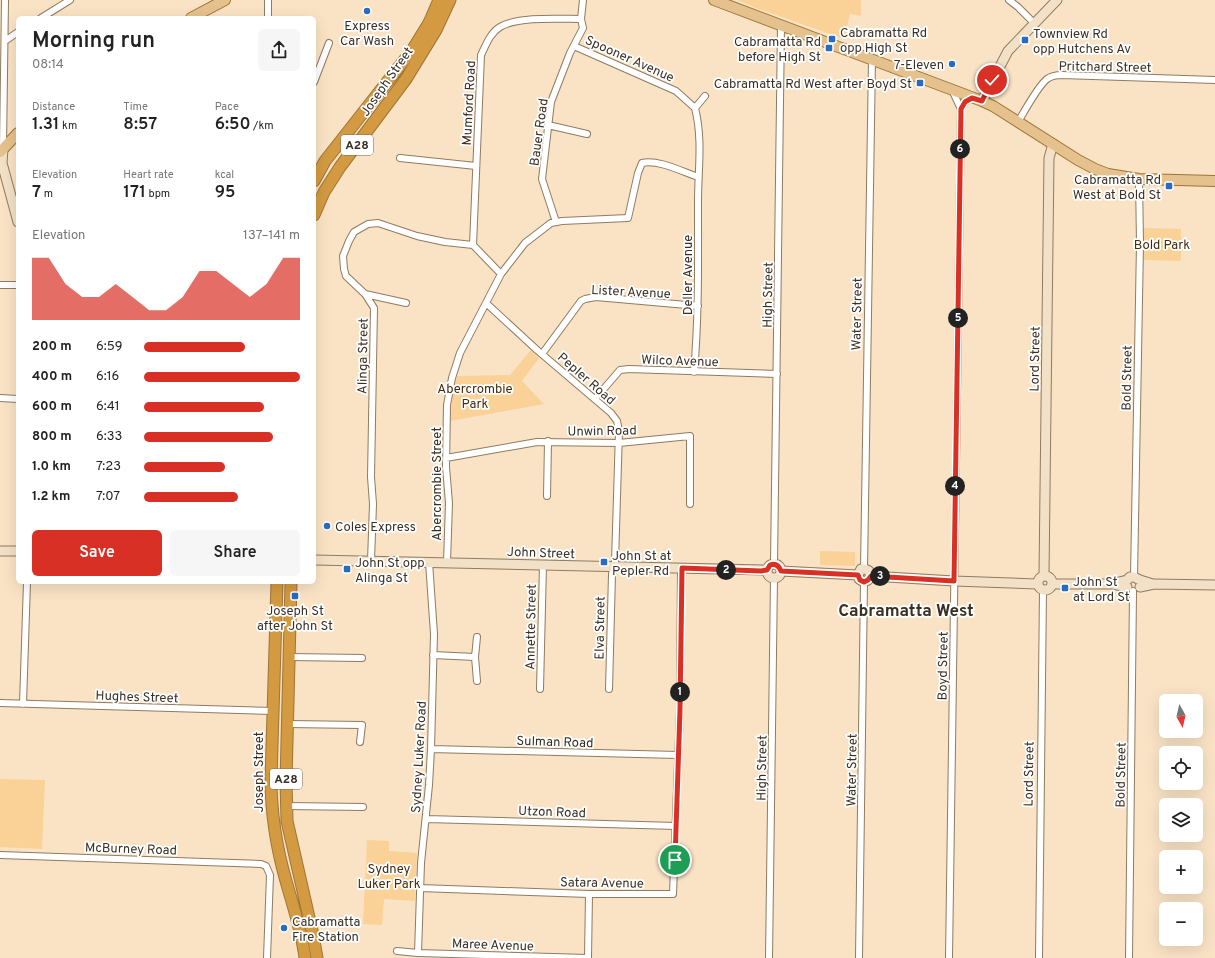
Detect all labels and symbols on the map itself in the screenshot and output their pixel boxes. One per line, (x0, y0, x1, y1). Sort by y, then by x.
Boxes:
marker: Express Car Wash (362, 6, 372, 16)
place label: Express Car Wash (340, 19, 394, 50)
place label: Cabramatta Rd opp High St (840, 26, 927, 57)
place label: Townview Rd opp Hutchens Av (1033, 27, 1131, 58)
street label: Spooner Avenue (582, 33, 676, 87)
marker: Cabramatta Rd opp High St (827, 34, 837, 44)
place label: Cabramatta Rd before High St (734, 35, 821, 66)
marker: Townview Rd opp Hutchens Av (1020, 35, 1030, 45)
marker: Cabramatta Rd before High St (824, 43, 834, 53)
street label: Joseph Street (358, 44, 417, 120)
place label: 7-Eleven (894, 58, 944, 74)
marker: 7-Eleven (947, 59, 957, 69)
street label: Pritchard Street (1058, 59, 1152, 77)
street label: Mumford Road (460, 60, 480, 146)
pin (975, 63, 1009, 97)
place label: Cabramatta Rd West after Boyd St (714, 77, 912, 93)
marker: Cabramatta Rd West after Boyd St (915, 78, 925, 88)
street label: Bauer Road (527, 97, 553, 167)
road number: A28 (341, 135, 373, 155)
pin: 6 (950, 139, 970, 159)
place label: Cabramatta Rd West at Bold St (1073, 173, 1161, 204)
marker: Cabramatta Rd West at Bold St (1164, 181, 1174, 191)
street label: Deller Avenue (681, 235, 697, 315)
park label: Bold Park (1134, 238, 1190, 254)
street label: High Street (760, 262, 778, 328)
street label: Water Street (849, 277, 867, 351)
street label: Lister Avenue (591, 283, 671, 303)
pin: 5 (948, 308, 968, 328)
street label: Alinga Street (355, 318, 373, 394)
street label: Lord Street (1027, 326, 1045, 392)
street label: Bold Street (1119, 345, 1137, 411)
street label: Pepler Road (553, 350, 618, 409)
street label: Wilco Avenue (641, 353, 719, 371)
park label: Abercrombie Park (437, 382, 513, 413)
street label: Unwin Road (567, 423, 637, 441)
street label: Abercrombie Street (430, 427, 446, 541)
pin: 4 (945, 476, 965, 496)
place label: Coles Express (335, 520, 416, 536)
marker: Coles Express (322, 521, 332, 531)
street label: John Street (507, 545, 575, 563)
place label: John St at Pepler Rd (612, 549, 671, 580)
place label: John St opp Alinga St (355, 556, 425, 587)
marker: John St at Pepler Rd (599, 557, 609, 567)
pin: 2 (716, 560, 736, 580)
marker: John St opp Alinga St (342, 564, 352, 574)
pin: 3 (870, 566, 890, 586)
place label: John St at Lord St (1073, 575, 1130, 606)
marker: John St at Lord St (1060, 583, 1070, 593)
street label: Annette Street (523, 584, 541, 670)
marker: Joseph St after John St (290, 591, 300, 601)
street label: Elva Street (592, 596, 610, 660)
district label: Cabramatta West (838, 601, 974, 623)
place label: Joseph St after John St (257, 604, 333, 635)
street label: Boyd Street (935, 631, 953, 701)
pin: 1 (670, 682, 690, 702)
street label: Hughes Street (95, 689, 179, 707)
north arrow (1159, 694, 1203, 738)
street label: Sydney Luker Road (409, 701, 431, 814)
street label: Joseph Street (252, 732, 268, 812)
street label: Water Street (844, 733, 862, 807)
street label: Sulman Road (516, 734, 594, 752)
street label: High Street (754, 735, 772, 801)
street label: Lord Street (1021, 741, 1039, 807)
street label: Bold Street (1113, 742, 1131, 808)
road number: A28 (270, 769, 302, 789)
street label: Utzon Road (518, 804, 586, 822)
street label: McBurney Road (85, 840, 177, 860)
pin (658, 843, 692, 877)
park label: Sydney Luker Park (357, 862, 421, 893)
street label: Satara Avenue (560, 875, 644, 893)
place label: Cabramatta Fire Station (292, 915, 360, 946)
marker: Cabramatta Fire Station (279, 923, 289, 933)
street label: Maree Avenue (452, 937, 534, 955)

